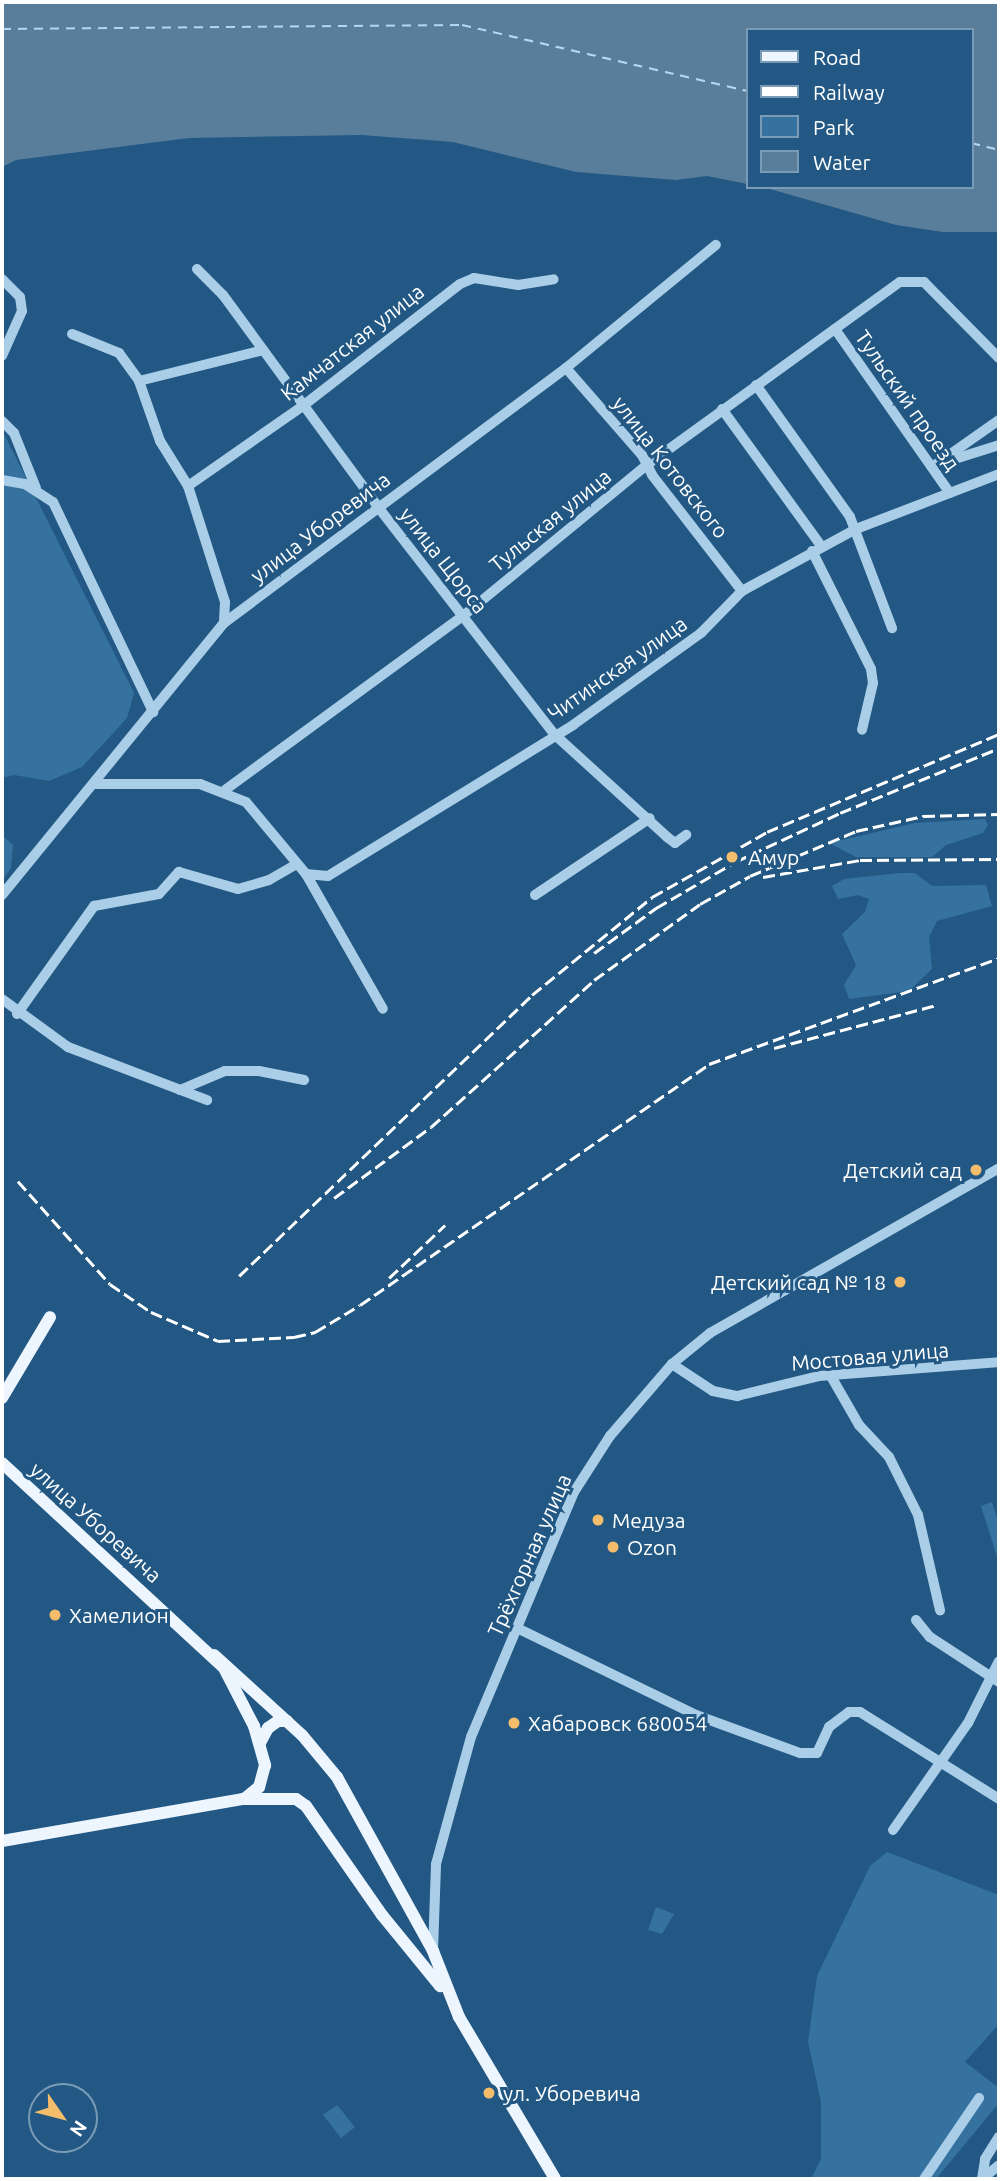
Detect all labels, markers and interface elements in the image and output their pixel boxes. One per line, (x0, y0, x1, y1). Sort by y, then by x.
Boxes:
legend (746, 28, 973, 189)
text: Road (813, 45, 861, 69)
text: Railway (813, 80, 885, 104)
text: Park (813, 115, 855, 139)
text: Water (813, 150, 871, 174)
street label: Камчатская улица (275, 278, 429, 406)
street label: Тульский проезд (850, 325, 966, 475)
street label: улица Котовского (608, 391, 734, 543)
street label: Тульская улица (484, 463, 616, 577)
street label: улица Уборевича (245, 466, 395, 588)
street label: улица Щорса (395, 502, 493, 618)
street label: Читинская улица (542, 611, 692, 725)
place label: Амур (748, 844, 799, 870)
marker: Амур (722, 847, 742, 867)
place label: Детский сад (843, 1157, 962, 1183)
marker: Детский сад (968, 1162, 984, 1178)
place label: Детский сад № 18 (711, 1269, 886, 1295)
marker: Детский сад № 18 (892, 1274, 908, 1290)
street label: Мостовая улица (790, 1337, 950, 1375)
street label: улица Уборевича (25, 1456, 167, 1588)
street label: Трёхгорная улица (482, 1470, 576, 1640)
place label: Медуза (612, 1507, 686, 1533)
marker: Медуза (590, 1512, 606, 1528)
place label: Ozon (627, 1534, 677, 1560)
marker: Ozon (605, 1539, 621, 1555)
place label: Хамелион (69, 1602, 169, 1628)
marker: Хамелион (47, 1607, 63, 1623)
place label: Хабаровск 680054 (528, 1710, 707, 1736)
marker: Хабаровск 680054 (506, 1715, 522, 1731)
place label: ул. Уборевича (503, 2080, 641, 2106)
north arrow (28, 2083, 98, 2153)
marker: ул. Уборевича (481, 2085, 497, 2101)
text: N (65, 2117, 92, 2141)

